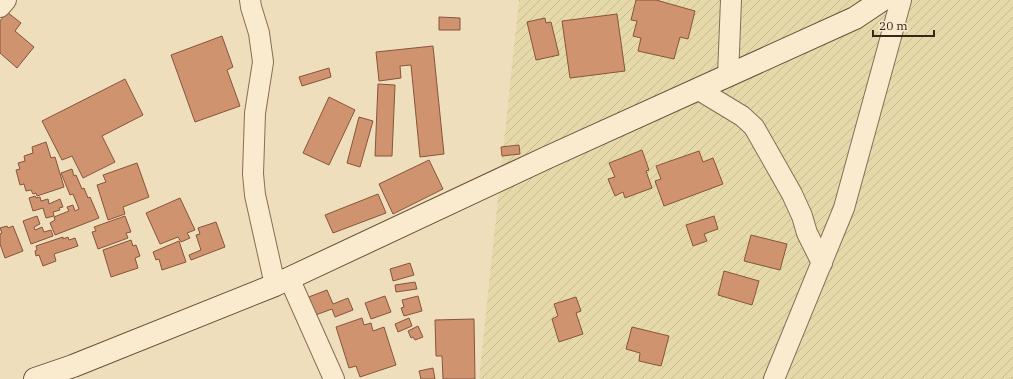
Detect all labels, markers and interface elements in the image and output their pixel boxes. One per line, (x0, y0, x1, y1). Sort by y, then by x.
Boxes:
scale bar (873, 12, 934, 38)
text: 20 m (879, 18, 908, 33)

